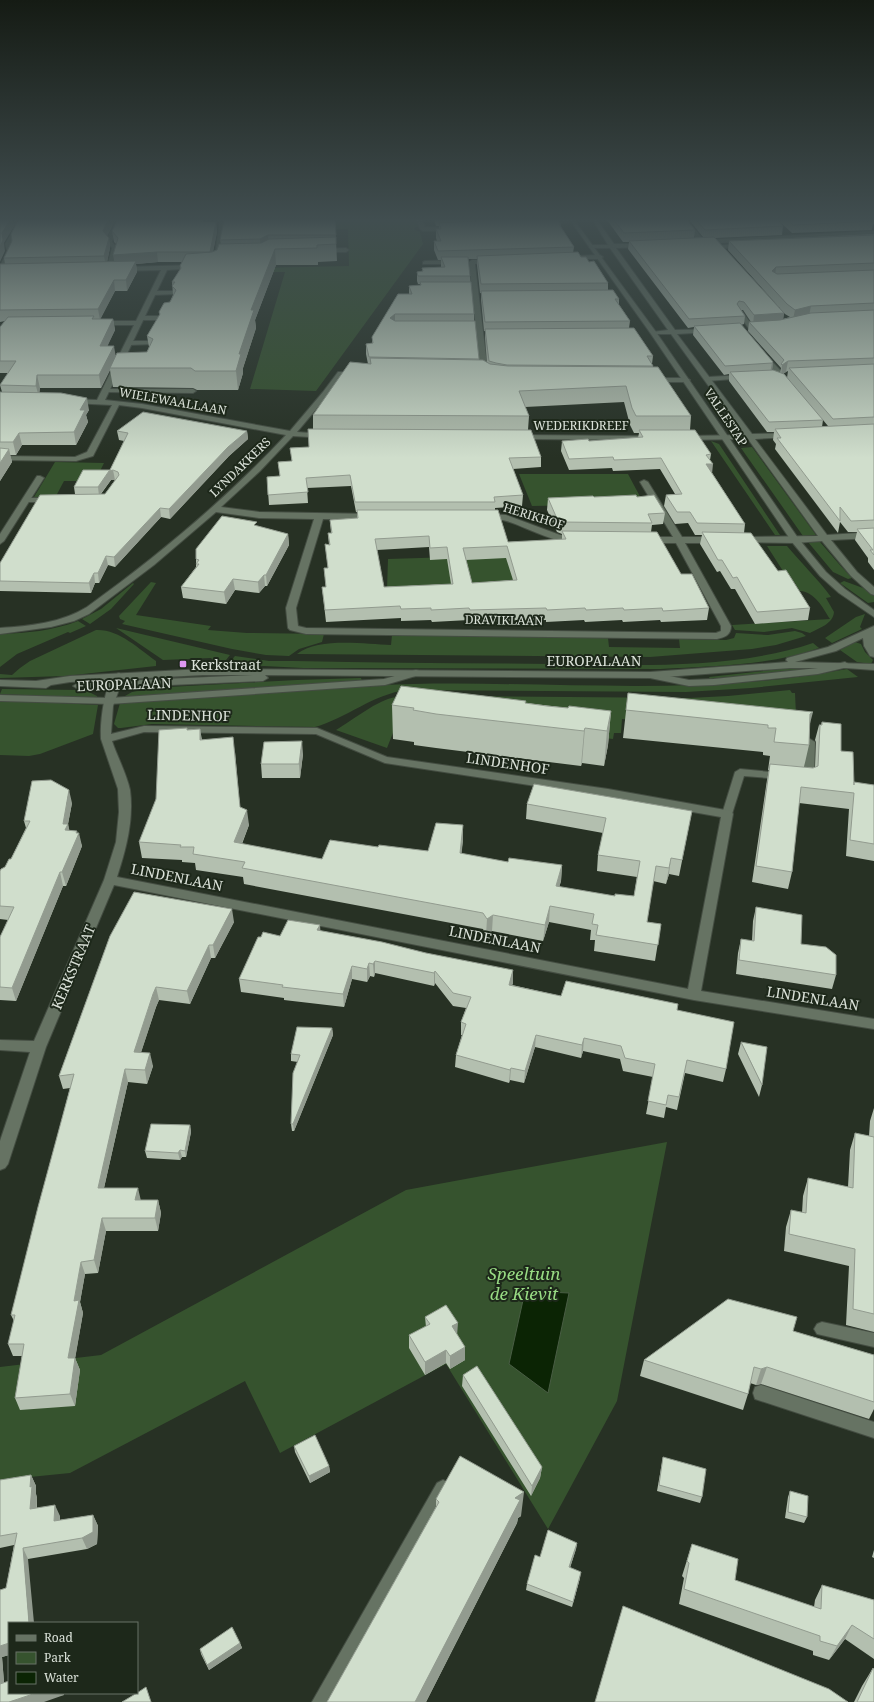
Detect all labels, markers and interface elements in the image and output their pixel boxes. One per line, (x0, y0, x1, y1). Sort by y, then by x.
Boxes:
street label: WIELEWAALLAAN (118, 383, 228, 419)
street label: VALLESTAP (700, 385, 752, 449)
street label: WEDERIKDREEF (533, 417, 629, 434)
street label: LYNDAKKERS (206, 433, 274, 501)
street label: HERIKHOF (501, 499, 567, 533)
street label: DRAVIKLAAN (465, 611, 543, 629)
street label: EUROPALAAN (547, 651, 642, 670)
place label: Kerkstraat (191, 655, 261, 674)
marker: Kerkstraat (178, 659, 188, 669)
street label: EUROPALAAN (76, 673, 172, 695)
street label: LINDENHOF (147, 705, 231, 725)
street label: LINDENHOF (465, 748, 551, 778)
street label: LINDENLAAN (129, 859, 225, 895)
street label: KERKSTRAAT (47, 921, 100, 1012)
street label: LINDENLAAN (447, 921, 543, 957)
street label: LINDENLAAN (765, 981, 861, 1015)
park label: Speeltuin de Kievit (488, 1262, 560, 1305)
legend (8, 1622, 138, 1694)
text: Road (44, 1629, 74, 1646)
text: Park (44, 1649, 72, 1666)
text: Water (44, 1669, 79, 1686)

